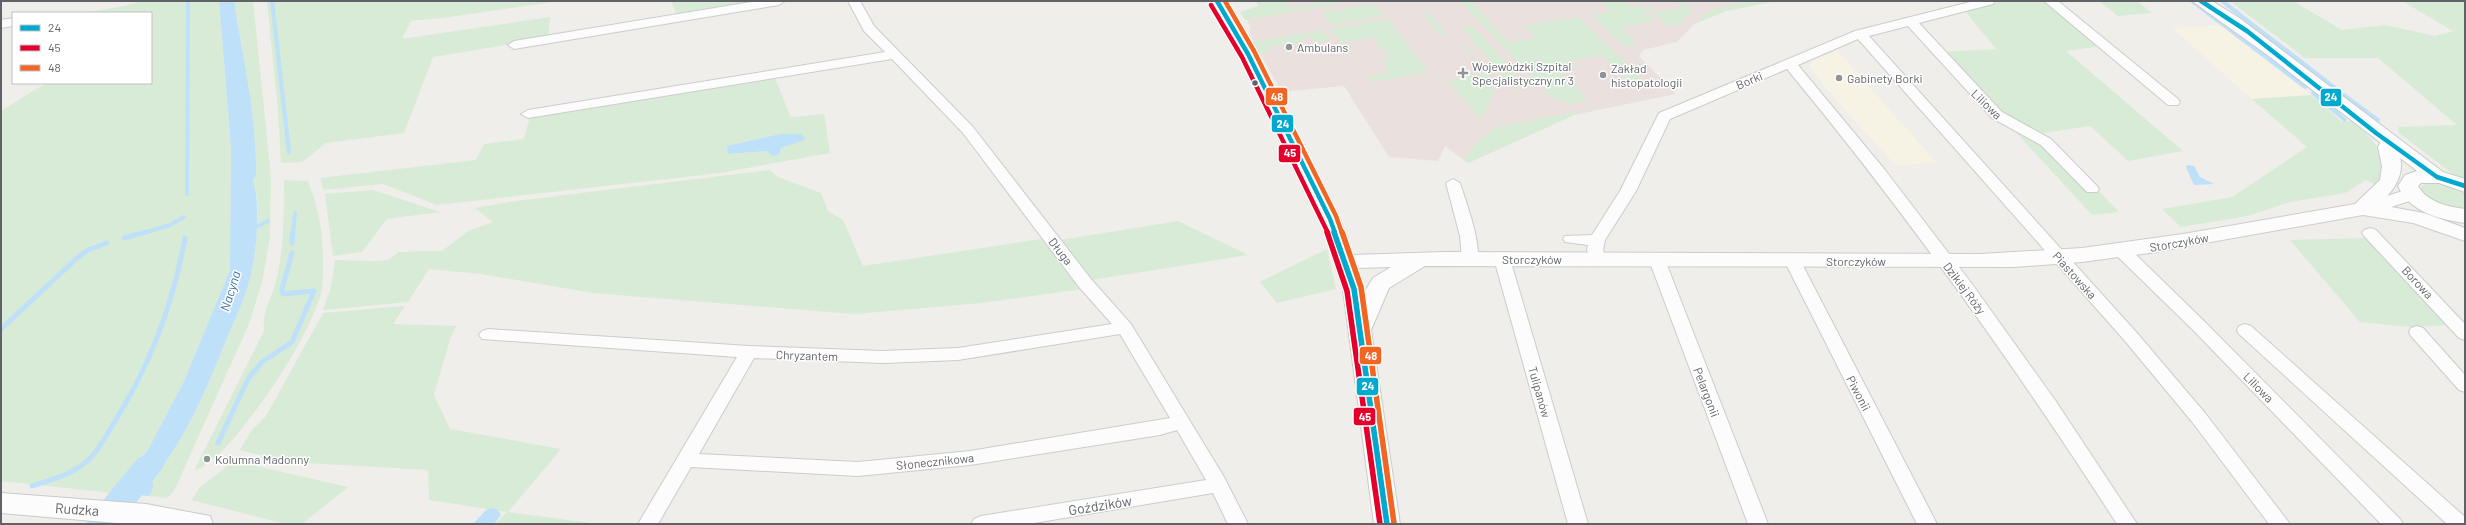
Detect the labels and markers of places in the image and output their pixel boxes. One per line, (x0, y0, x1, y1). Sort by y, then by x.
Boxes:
place label: Ambulans (1297, 40, 1349, 54)
marker: Ambulans (1284, 42, 1294, 52)
place label: Wojewódzki Szpital Specjalistyczny nr 3 (1472, 59, 1574, 87)
place label: Zakład histopatologii (1611, 61, 1682, 89)
marker: Wojewódzki Szpital Specjalistyczny nr 3 (1457, 67, 1469, 79)
marker: Zakład histopatologii (1598, 70, 1608, 80)
place label: Gabinety Borki (1847, 71, 1923, 85)
marker: Gabinety Borki (1834, 73, 1844, 83)
unlabelled marker (1250, 78, 1260, 88)
place label: Kolumna Madonny (215, 452, 309, 466)
marker: Kolumna Madonny (202, 454, 212, 464)

